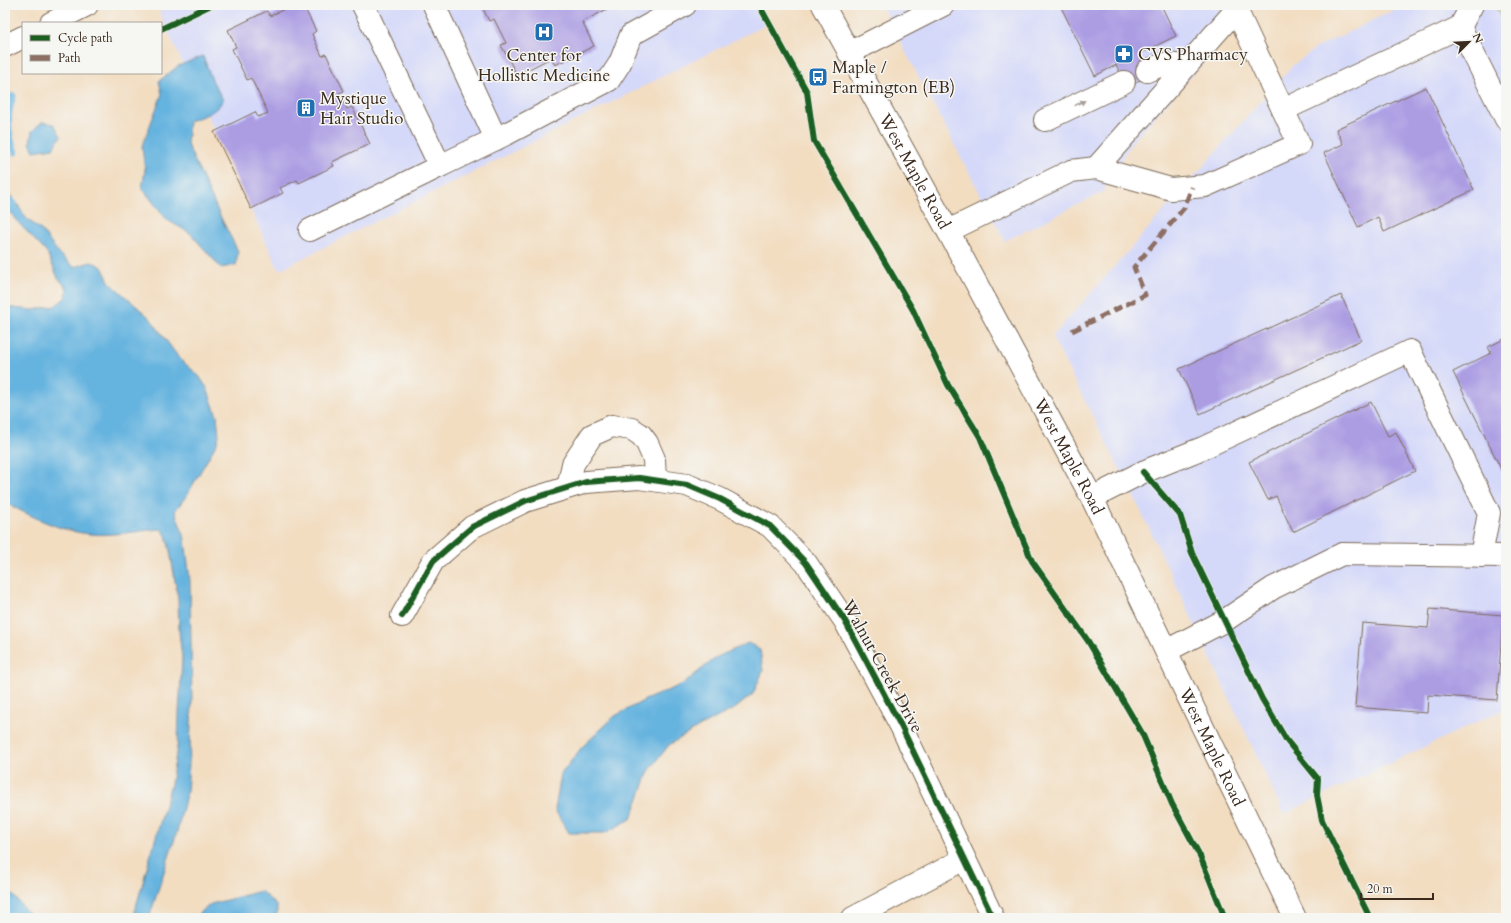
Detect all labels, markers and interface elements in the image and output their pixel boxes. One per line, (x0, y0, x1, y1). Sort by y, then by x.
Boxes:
hospital icon: Center for Hollistic Medicine (533, 21, 555, 43)
legend (22, 22, 162, 74)
north arrow (1449, 22, 1489, 62)
text: Cycle path (58, 30, 113, 46)
text: N (1469, 31, 1487, 46)
pharmacy icon: CVS Pharmacy (1113, 43, 1135, 65)
place label: CVS Pharmacy (1138, 43, 1248, 66)
place label: Center for Hollistic Medicine (478, 44, 610, 87)
text: Path (58, 50, 81, 66)
place label: Maple / Farmington (EB) (832, 56, 955, 99)
bus stop icon: Maple / Farmington (EB) (807, 66, 829, 88)
place label: Mystique Hair Studio (320, 87, 403, 130)
building icon: Mystique Hair Studio (295, 97, 317, 119)
one-way arrow (1074, 100, 1086, 106)
street label: West Maple Road (873, 109, 956, 233)
street label: West Maple Road (1028, 393, 1109, 518)
street label: Walnut Creek Drive (836, 595, 929, 737)
street label: West Maple Road (1173, 683, 1250, 810)
scale bar (1361, 875, 1433, 901)
text: 20 m (1367, 881, 1394, 897)

